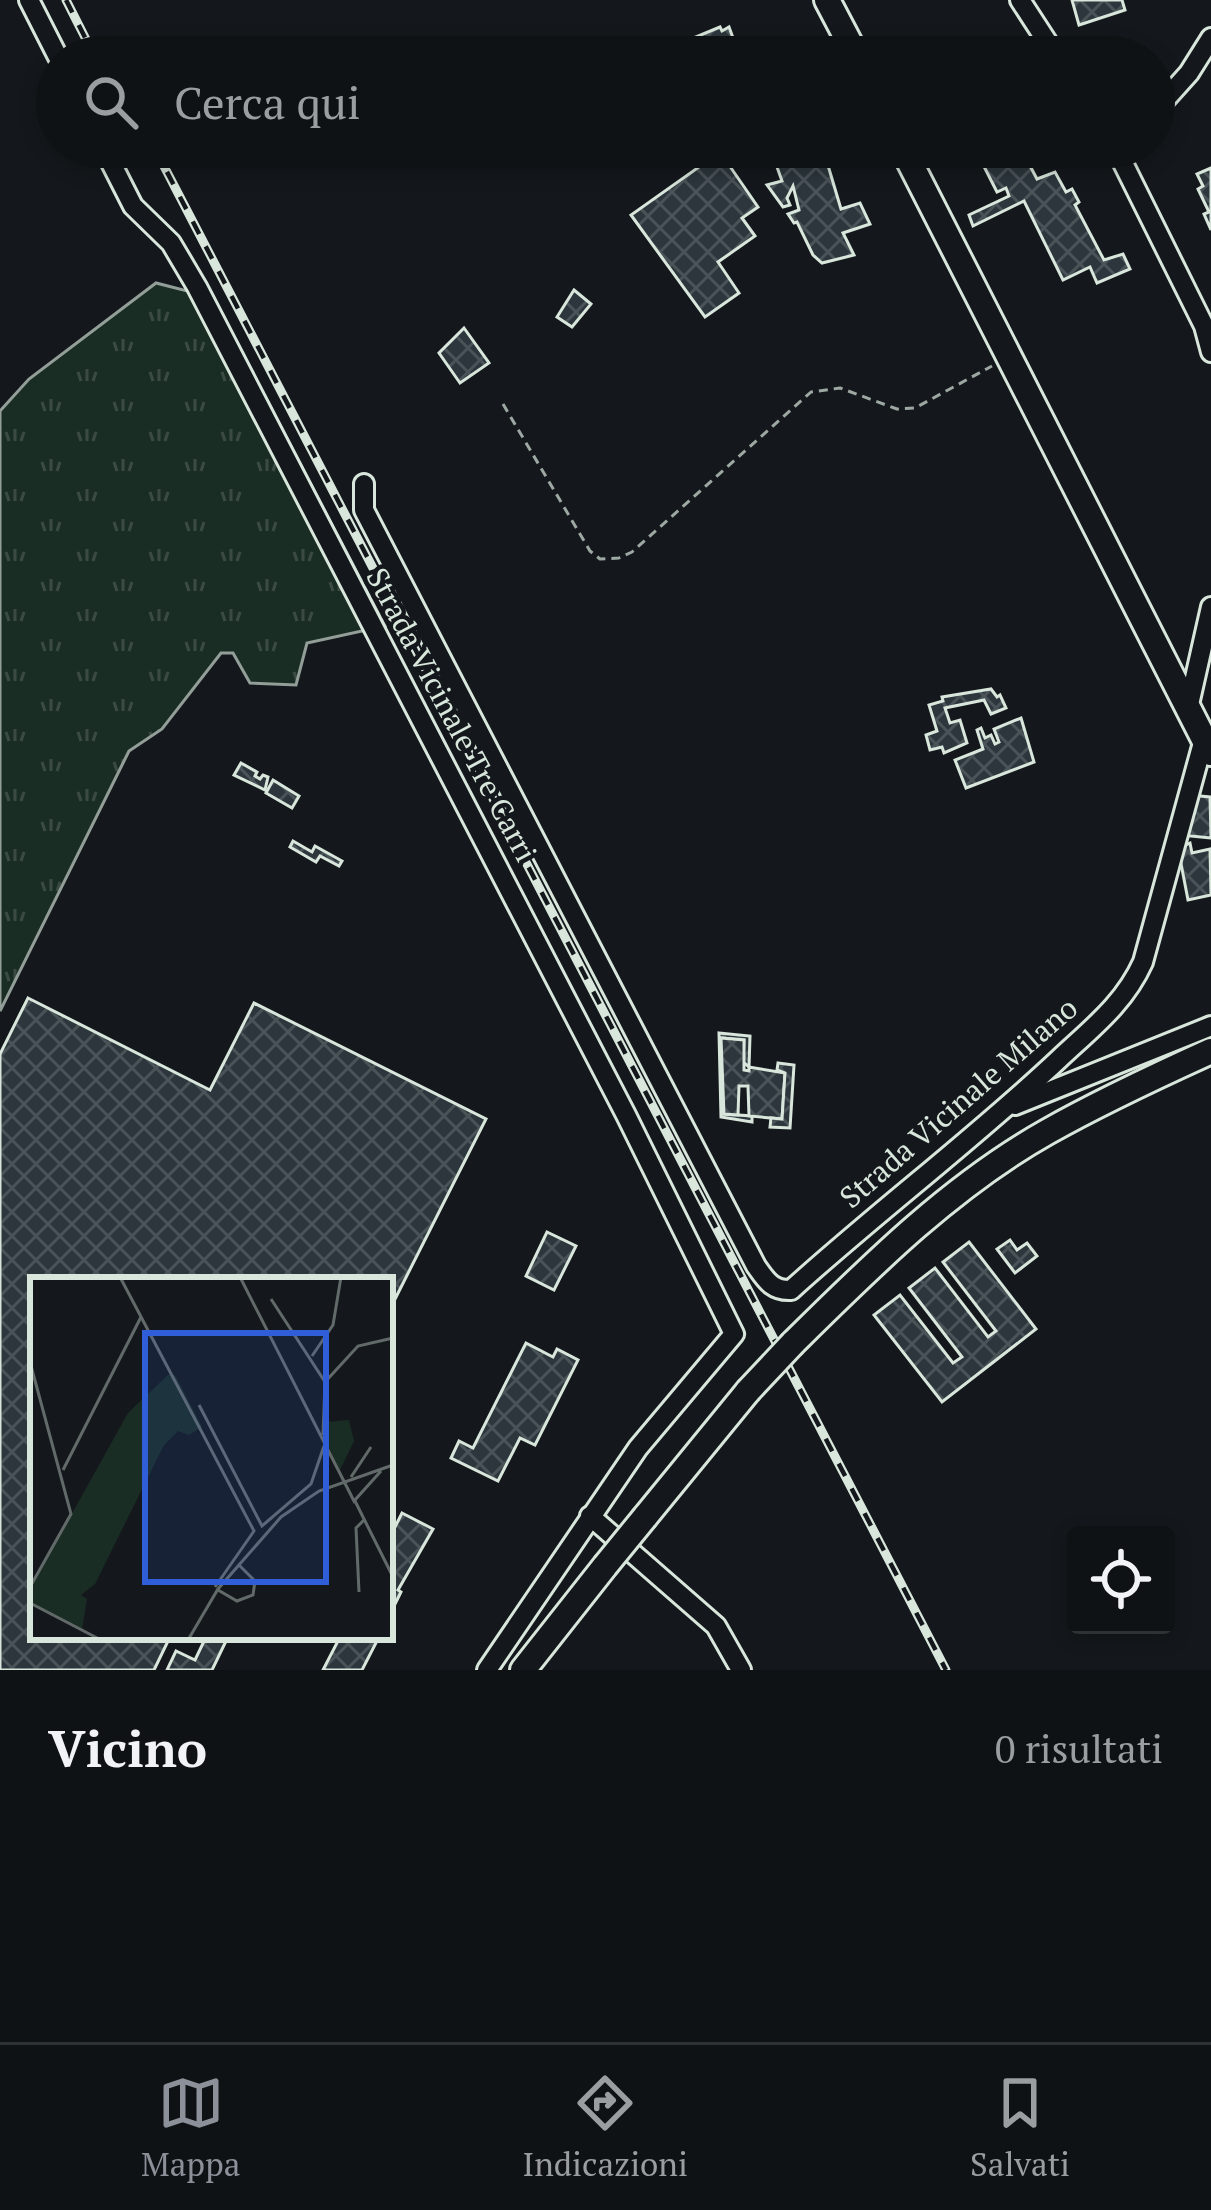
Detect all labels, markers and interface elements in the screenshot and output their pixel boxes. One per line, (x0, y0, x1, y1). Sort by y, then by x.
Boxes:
search box (36, 36, 1175, 168)
icon: search (78, 69, 144, 135)
text: Cerca qui (174, 72, 360, 132)
street label: Strada Vicinale Tre Carri (357, 561, 546, 868)
street label: Strada Vicinale Milano (831, 988, 1086, 1217)
inset map (30, 1277, 393, 1640)
map controls (1067, 1526, 1175, 1634)
button: locate (1067, 1526, 1175, 1634)
text: Vicino (48, 1714, 207, 1782)
text: 0 risultati (995, 1722, 1163, 1774)
tab: Mappa (141, 2070, 240, 2185)
tab: Indicazioni (523, 2070, 688, 2185)
tab: Salvati (970, 2070, 1070, 2185)

